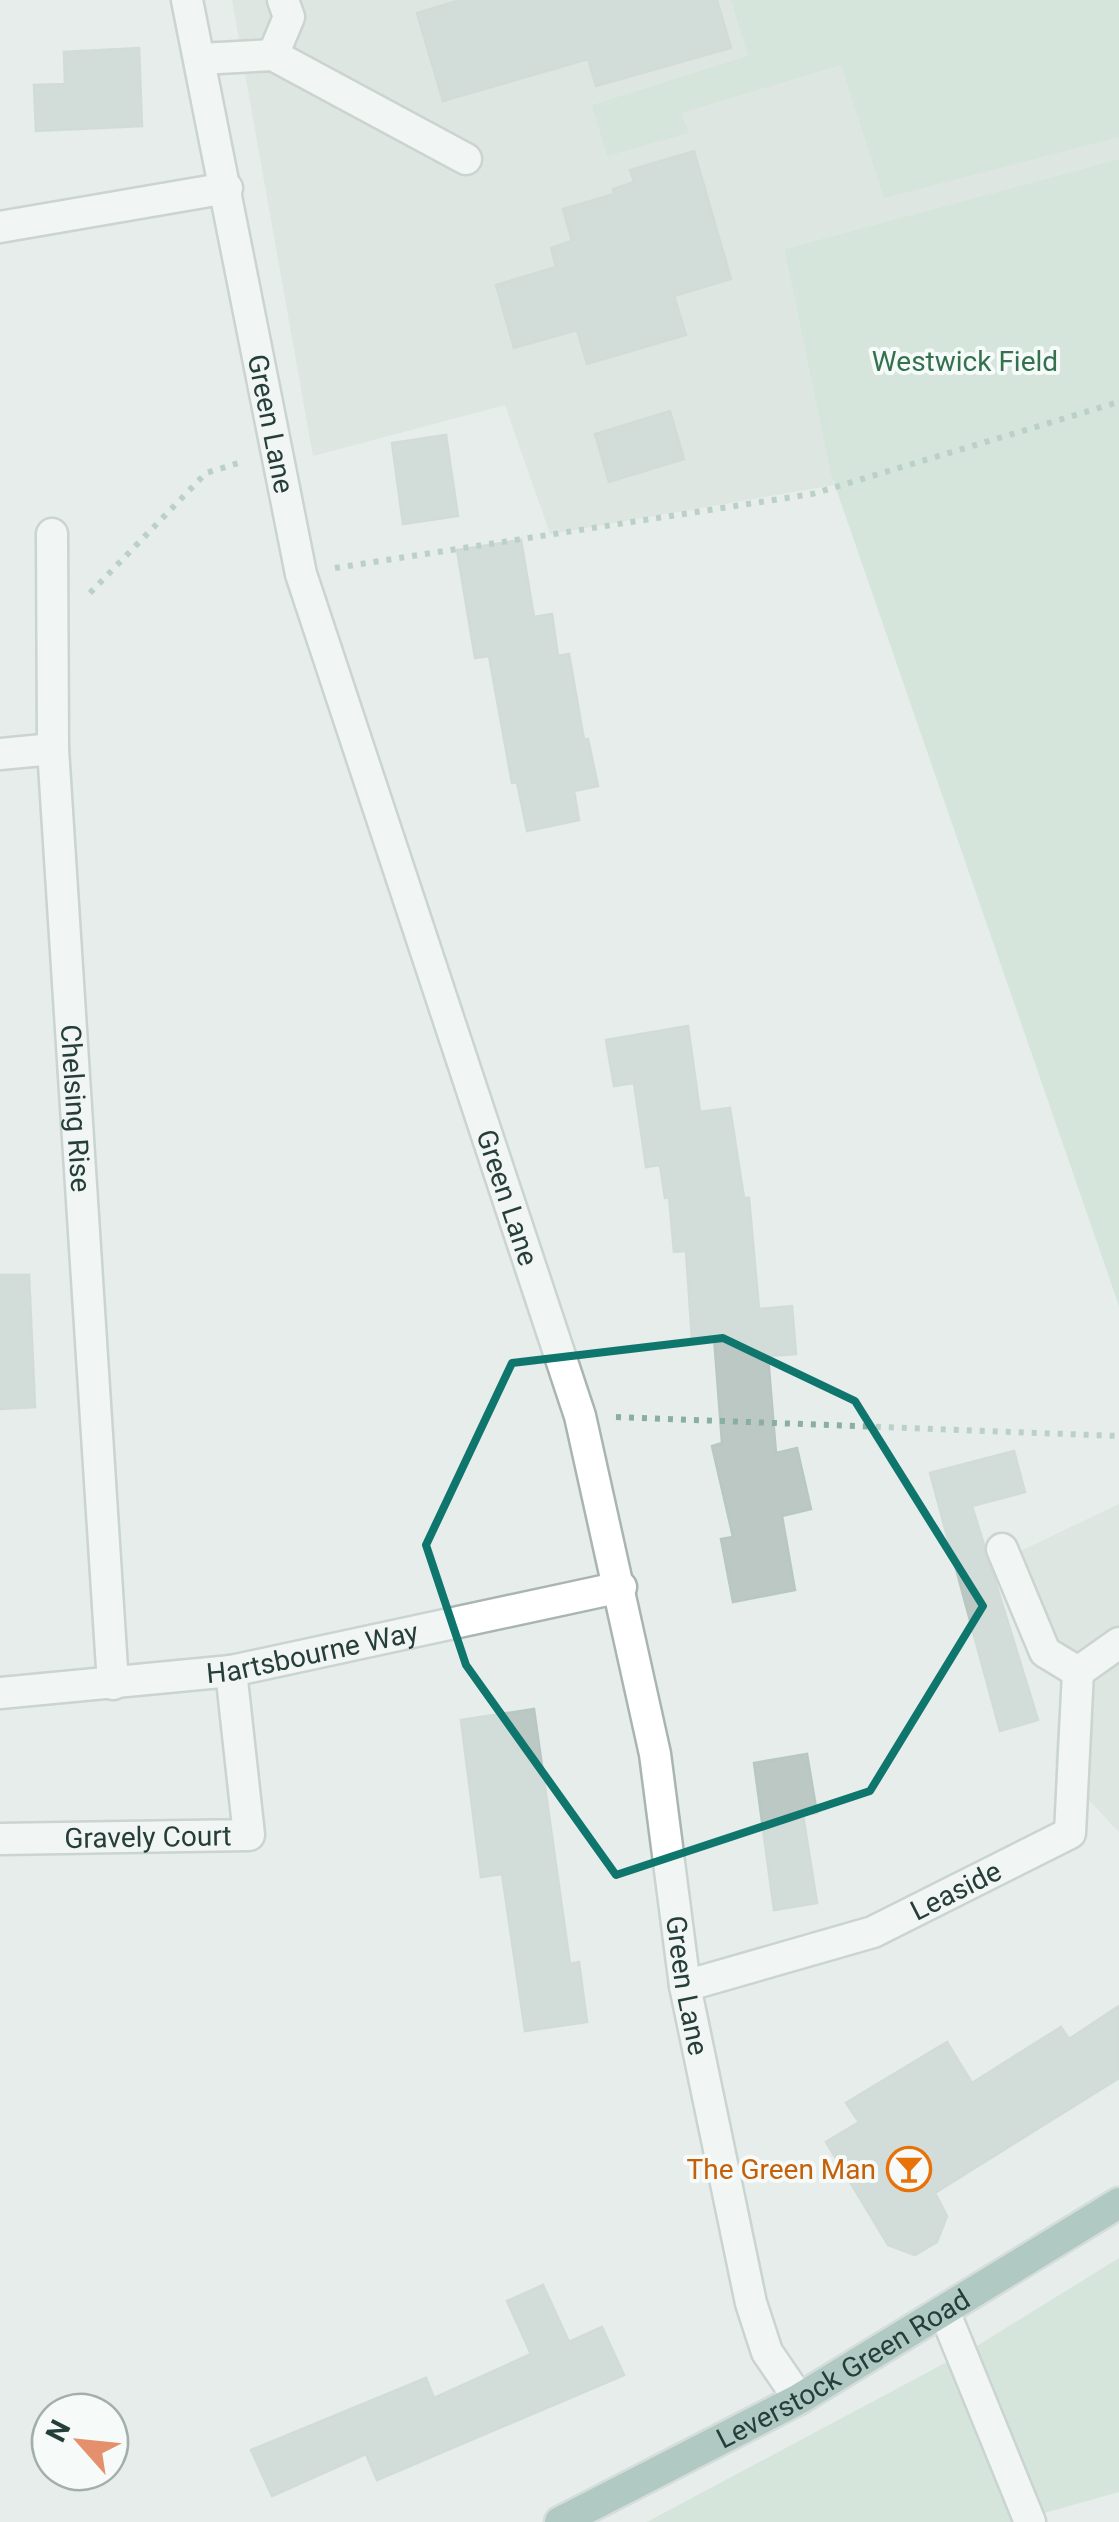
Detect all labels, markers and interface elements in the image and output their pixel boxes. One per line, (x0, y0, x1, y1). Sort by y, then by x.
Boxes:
park label: Westwick Field (872, 345, 1058, 378)
street label: Green Lane (241, 351, 301, 496)
street label: Chelsing Rise (54, 1023, 97, 1193)
street label: Green Lane (469, 1125, 545, 1270)
street label: Hartsbourne Way (205, 1615, 421, 1690)
street label: Gravely Court (64, 1819, 232, 1855)
street label: Leaside (905, 1854, 1007, 1928)
street label: Green Lane (659, 1914, 715, 2058)
bar icon: The Green Man (886, 2146, 932, 2192)
place label: The Green Man (687, 2153, 876, 2186)
street label: Leverstock Green Road (711, 2283, 976, 2456)
north arrow (30, 2392, 130, 2492)
text: N (39, 2415, 77, 2447)

